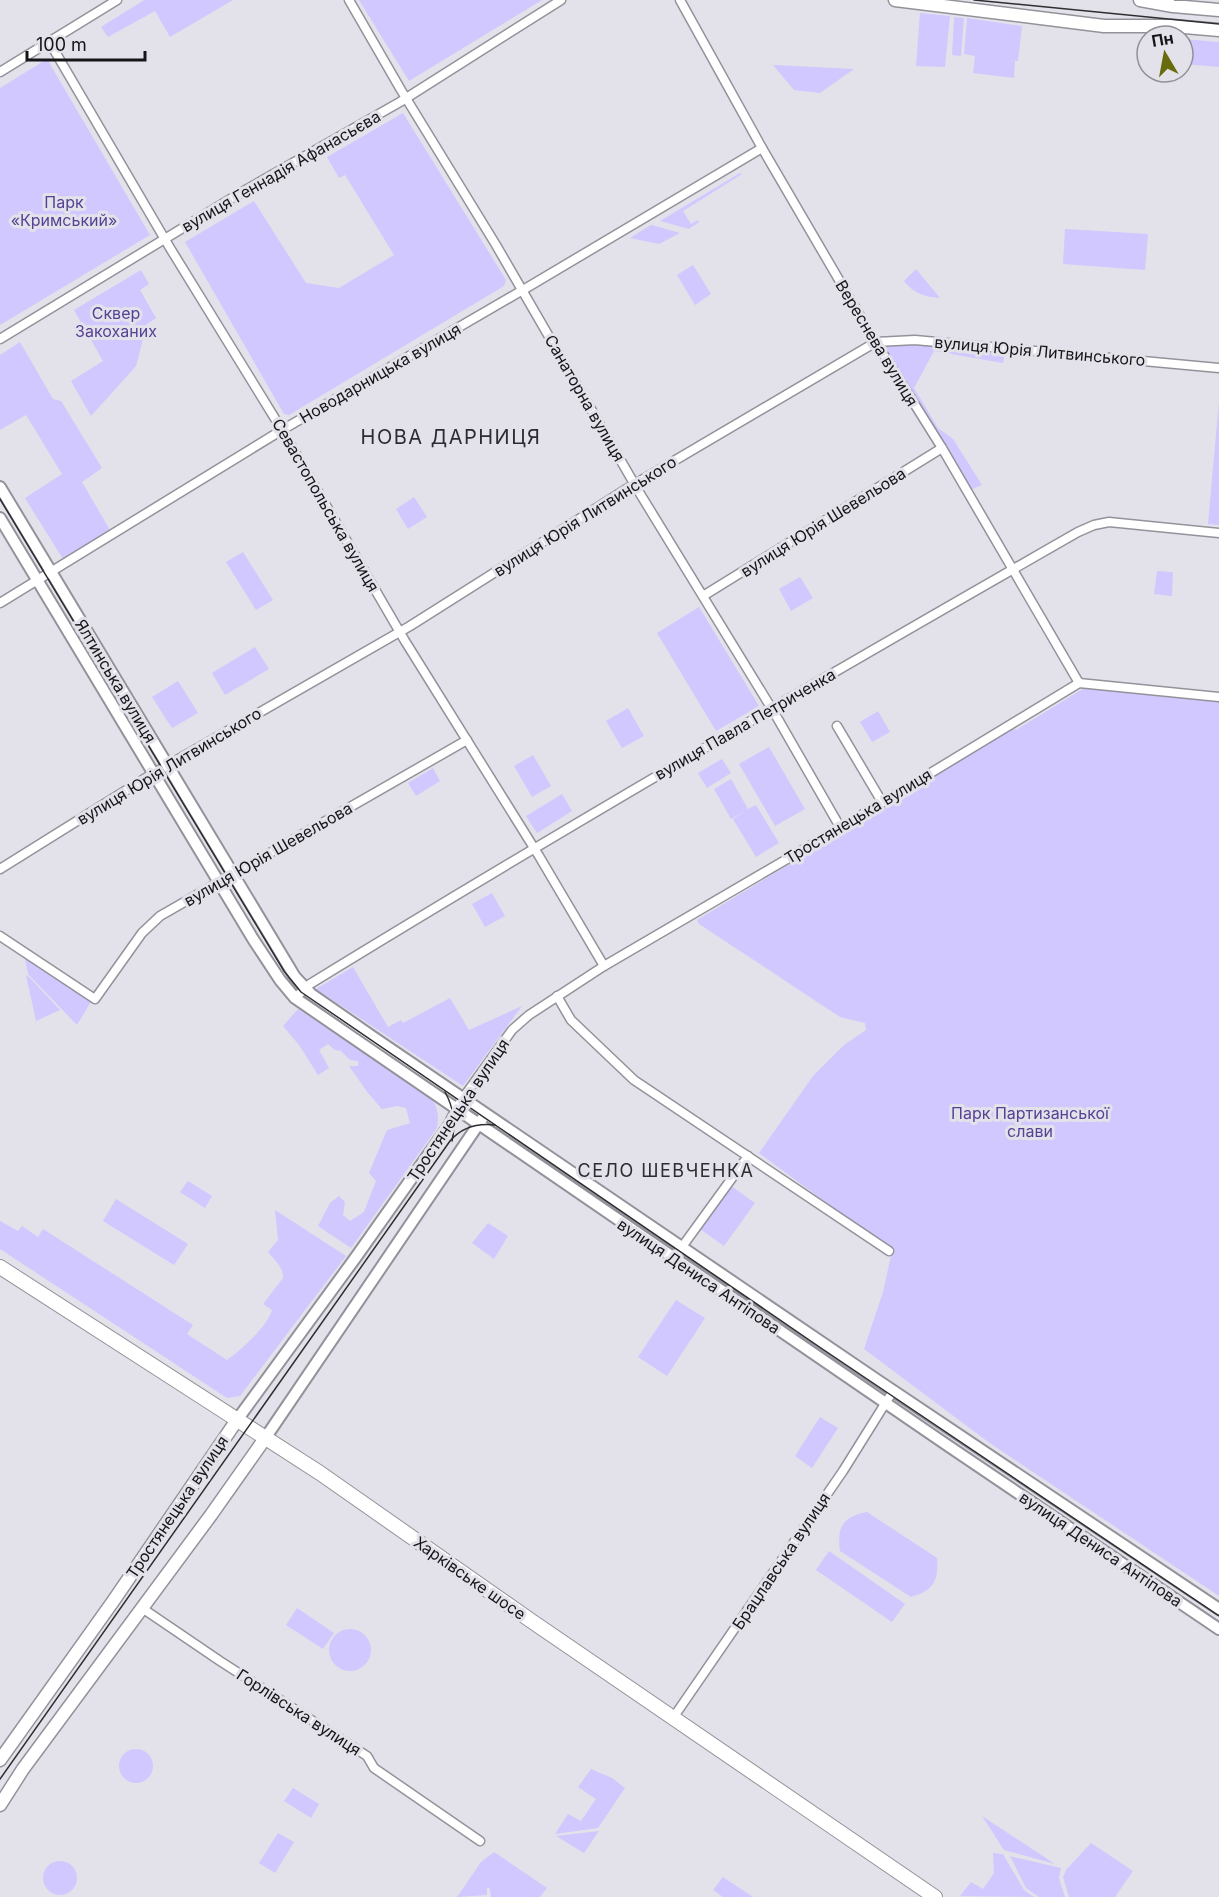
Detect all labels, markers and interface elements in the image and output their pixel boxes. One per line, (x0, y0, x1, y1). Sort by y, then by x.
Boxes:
scale bar (27, 24, 146, 62)
north arrow (1135, 24, 1195, 84)
text: Пн (1150, 27, 1175, 51)
text: 100 m (36, 34, 87, 55)
street label: вулиця Геннадія Афанасьєва (178, 106, 384, 236)
park label: Парк «Кримський» (11, 192, 117, 230)
street label: Вереснева вулиця (831, 276, 923, 410)
park label: Сквер Закоханих (75, 303, 157, 341)
street label: Новодарницька вулиця (296, 319, 464, 427)
street label: Санаторна вулиця (541, 331, 629, 465)
street label: вулиця Юрія Литвинського (934, 332, 1146, 370)
street label: Севастопольська вулиця (268, 415, 384, 595)
district label: НОВА ДАРНИЦЯ (361, 425, 541, 449)
street label: вулиця Юрія Литвинського (490, 451, 680, 581)
street label: вулиця Юрія Шевельова (737, 463, 909, 581)
street label: Ялтинська вулиця (71, 616, 161, 746)
street label: вулиця Павла Петриченка (651, 664, 839, 784)
street label: вулиця Юрія Литвинського (73, 703, 265, 829)
street label: Тростянецька вулиця (781, 764, 935, 868)
street label: вулиця Юрія Шевельова (180, 798, 356, 910)
street label: Тростянецька вулиця (403, 1035, 513, 1185)
park label: Парк Партизанської слави (951, 1103, 1110, 1141)
district label: СЕЛО ШЕВЧЕНКА (578, 1160, 754, 1181)
street label: вулиця Дениса Антіпова (614, 1214, 784, 1338)
street label: Тростянецька вулиця (122, 1432, 232, 1582)
street label: вулиця Дениса Антіпова (1016, 1487, 1186, 1611)
street label: Брацлавська вулиця (728, 1489, 834, 1633)
street label: Харківське шосе (410, 1532, 530, 1624)
street label: Горлівська вулиця (233, 1664, 365, 1760)

